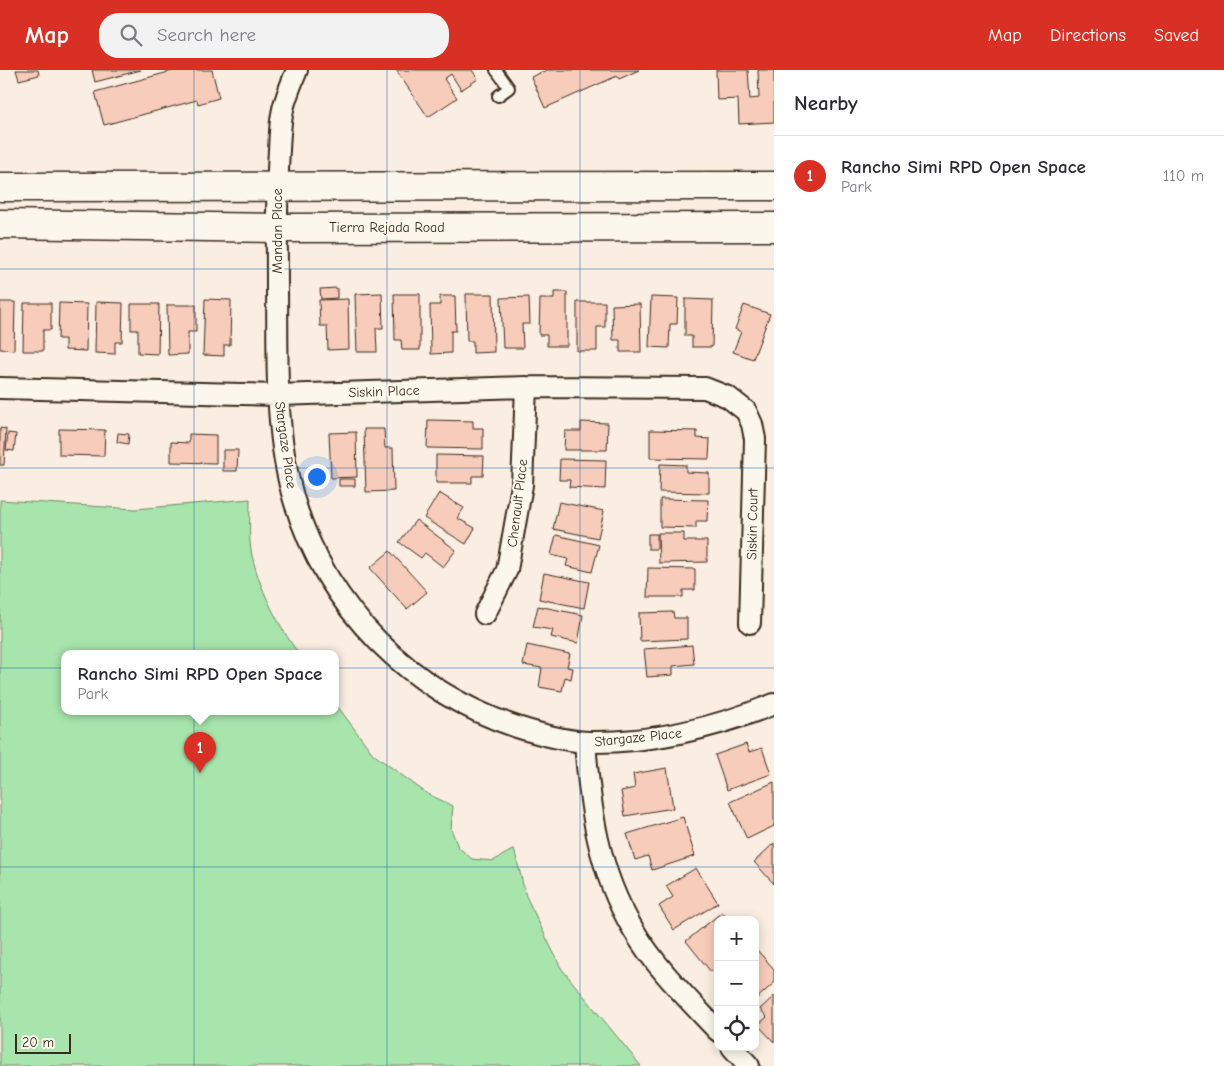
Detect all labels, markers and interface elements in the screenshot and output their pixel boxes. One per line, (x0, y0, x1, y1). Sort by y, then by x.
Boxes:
search box (99, 13, 449, 58)
text: Map (25, 21, 69, 49)
icon: search (117, 21, 145, 49)
text: Search here (157, 24, 256, 46)
text: Map (988, 25, 1022, 46)
text: Directions (1050, 25, 1126, 46)
text: Saved (1154, 25, 1199, 46)
text: Nearby (794, 91, 858, 115)
text: Rancho Simi RPD Open Space (841, 156, 1086, 178)
text: 1 (807, 167, 813, 185)
text: 110 m (1163, 167, 1204, 185)
text: Park (841, 178, 872, 196)
street label: Mandan Place (269, 188, 286, 274)
street label: Tierra Rejada Road (329, 219, 445, 236)
street label: Siskin Place (348, 382, 420, 401)
street label: Stargaze Place (271, 400, 300, 490)
street label: Chenault Place (504, 458, 531, 548)
your location (304, 464, 330, 490)
street label: Siskin Court (743, 487, 762, 560)
popup (61, 650, 339, 715)
text: Rancho Simi RPD Open Space (78, 663, 322, 685)
text: Park (78, 685, 108, 703)
street label: Stargaze Place (594, 724, 683, 751)
pin: 1 (184, 732, 216, 773)
map controls (714, 916, 759, 1051)
button: + (714, 916, 759, 961)
button: − (714, 961, 759, 1006)
button: locate (714, 1006, 759, 1051)
scale bar (15, 1031, 71, 1054)
text: 20 m (22, 1034, 54, 1051)

